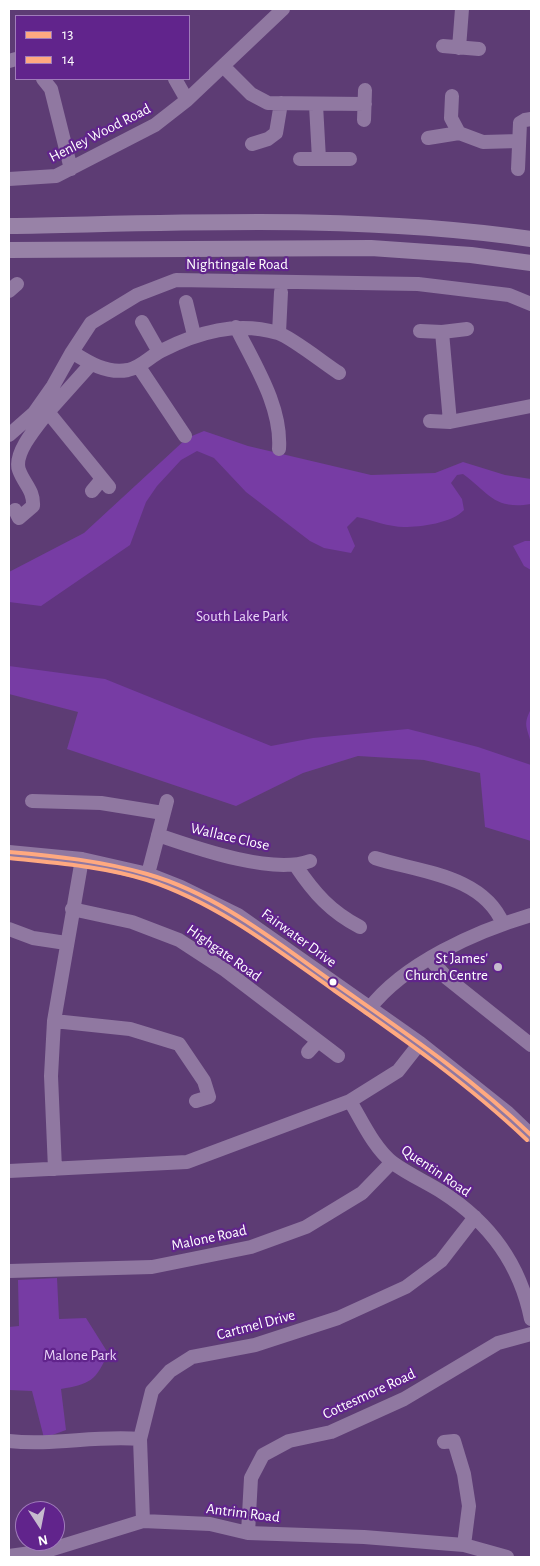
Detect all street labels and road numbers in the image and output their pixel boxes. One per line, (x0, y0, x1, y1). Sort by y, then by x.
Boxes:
street label: Henley Wood Road (46, 100, 154, 166)
street label: Nightingale Road (186, 255, 288, 273)
street label: Wallace Close (189, 819, 271, 855)
street label: Fairwater Drive (258, 905, 340, 971)
street label: Highgate Road (183, 921, 265, 985)
street label: Quentin Road (398, 1141, 474, 1201)
street label: Malone Road (170, 1221, 248, 1255)
street label: Cartmel Drive (215, 1306, 297, 1344)
street label: Cottesmore Road (320, 1365, 418, 1423)
street label: Antrim Road (205, 1500, 281, 1526)

